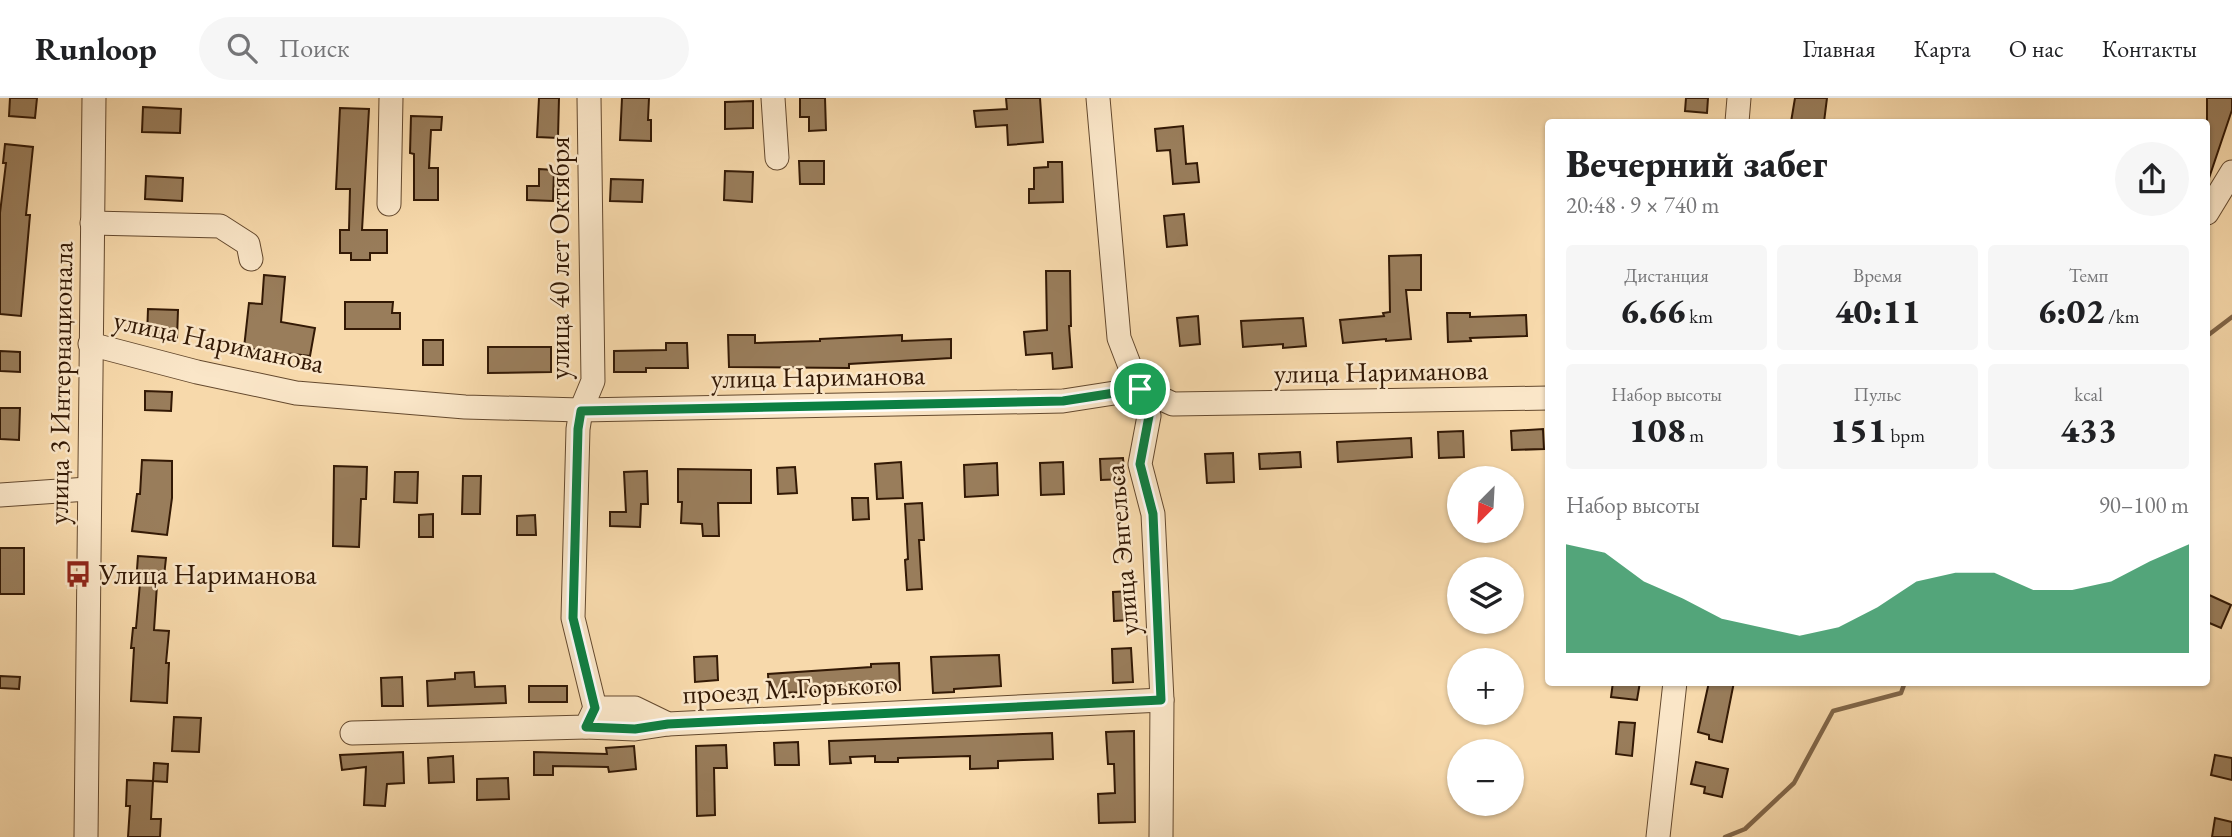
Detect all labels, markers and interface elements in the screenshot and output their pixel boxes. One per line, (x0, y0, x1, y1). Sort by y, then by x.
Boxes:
search box (199, 17, 689, 80)
text: Runloop (35, 27, 157, 70)
icon: search (223, 29, 261, 67)
text: Поиск (279, 31, 349, 65)
text: Главная (1802, 33, 1876, 64)
text: Карта (1914, 33, 1971, 64)
text: О нас (2009, 33, 2064, 64)
text: Контакты (2102, 33, 2197, 64)
street label: улица 40 лет Октября (541, 137, 577, 379)
text: Вечерний забег (1566, 139, 1827, 188)
button: share (2115, 142, 2189, 216)
text: 20:48 · 9 × 740 m (1566, 190, 1719, 220)
street label: улица 3 Интернационала (40, 240, 80, 525)
text: Дистанция (1624, 263, 1709, 288)
text: Время (1853, 263, 1902, 288)
text: Темп (2069, 263, 2108, 288)
text: 6.66 (1620, 288, 1686, 333)
text: 40:11 (1835, 288, 1920, 333)
text: 6:02 (2038, 288, 2104, 333)
street label: улица Нариманова (110, 301, 328, 381)
text: km (1686, 304, 1713, 329)
text: /km (2104, 304, 2139, 329)
street label: улица Нариманова (1274, 351, 1489, 391)
street label: улица Нариманова (711, 356, 926, 396)
pin (1110, 359, 1170, 419)
icon: arrive (1121, 370, 1159, 408)
text: Набор высоты (1611, 382, 1722, 407)
text: Пульс (1853, 382, 1902, 407)
text: kcal (2074, 382, 2103, 407)
text: 108 (1629, 407, 1686, 452)
text: 151 (1830, 407, 1887, 452)
text: 433 (2060, 407, 2117, 452)
text: m (1686, 423, 1704, 448)
text: bpm (1887, 423, 1925, 448)
street label: улица Энгельса (1096, 462, 1146, 637)
north arrow (1447, 466, 1524, 542)
map controls (1447, 466, 1524, 816)
text: Набор высоты (1566, 490, 1700, 520)
text: 90–100 m (2099, 490, 2189, 520)
place label: Улица Нариманова (98, 556, 318, 592)
button: layers (1447, 557, 1524, 634)
bus stop icon: Улица Нариманова (63, 559, 93, 589)
button: + (1447, 648, 1524, 725)
street label: проезд М.Горького (682, 664, 898, 712)
button: − (1447, 739, 1524, 816)

